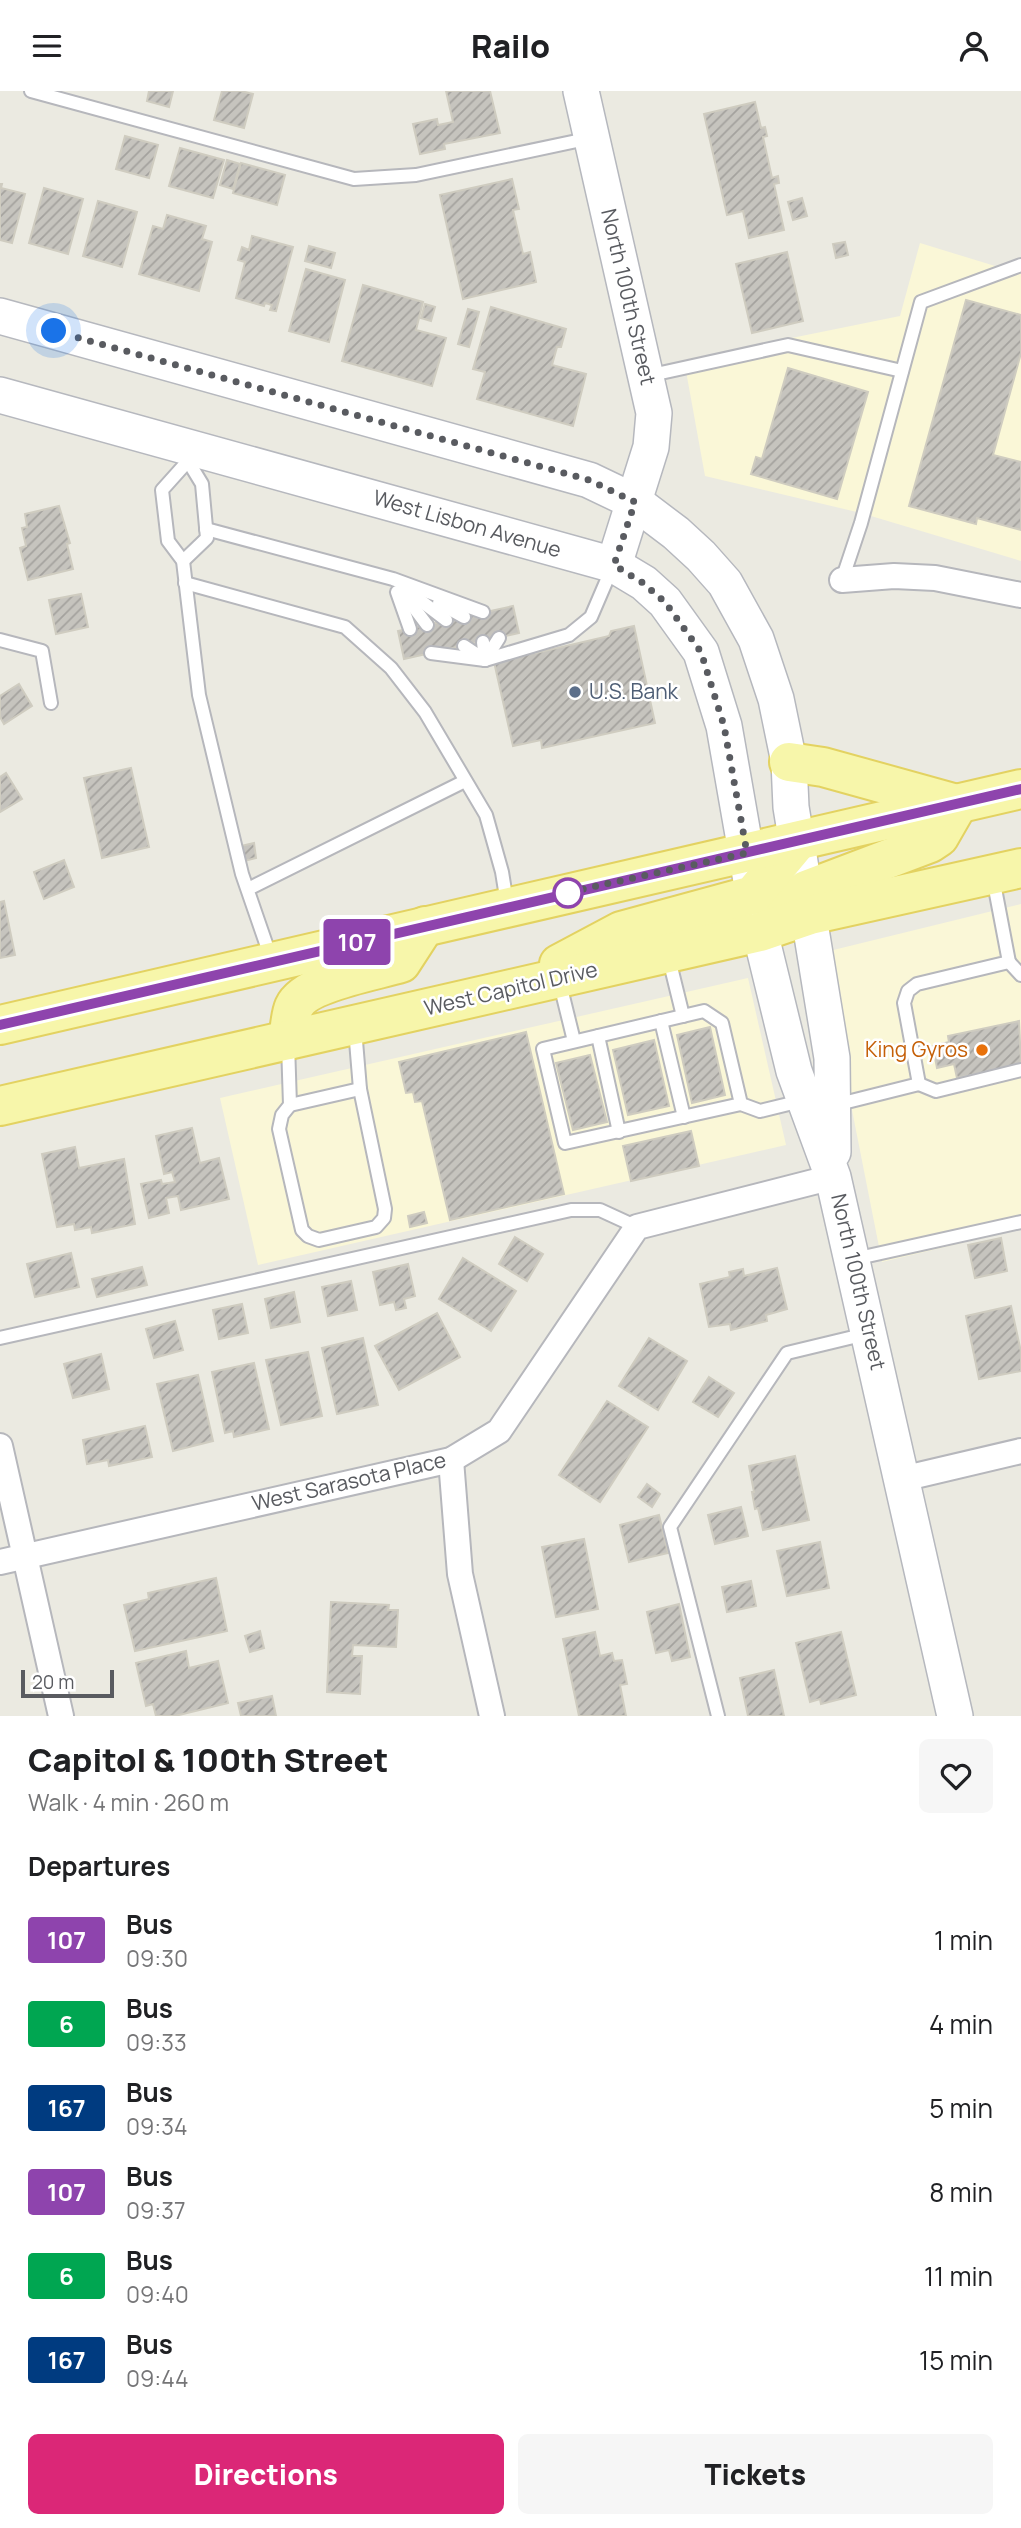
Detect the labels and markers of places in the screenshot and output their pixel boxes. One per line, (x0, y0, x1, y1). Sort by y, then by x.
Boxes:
place label: U.S. Bank (589, 677, 679, 705)
marker: U.S. Bank (567, 684, 583, 700)
unlabelled marker (553, 878, 583, 908)
place label: King Gyros (865, 1035, 968, 1063)
marker: King Gyros (974, 1042, 990, 1058)

